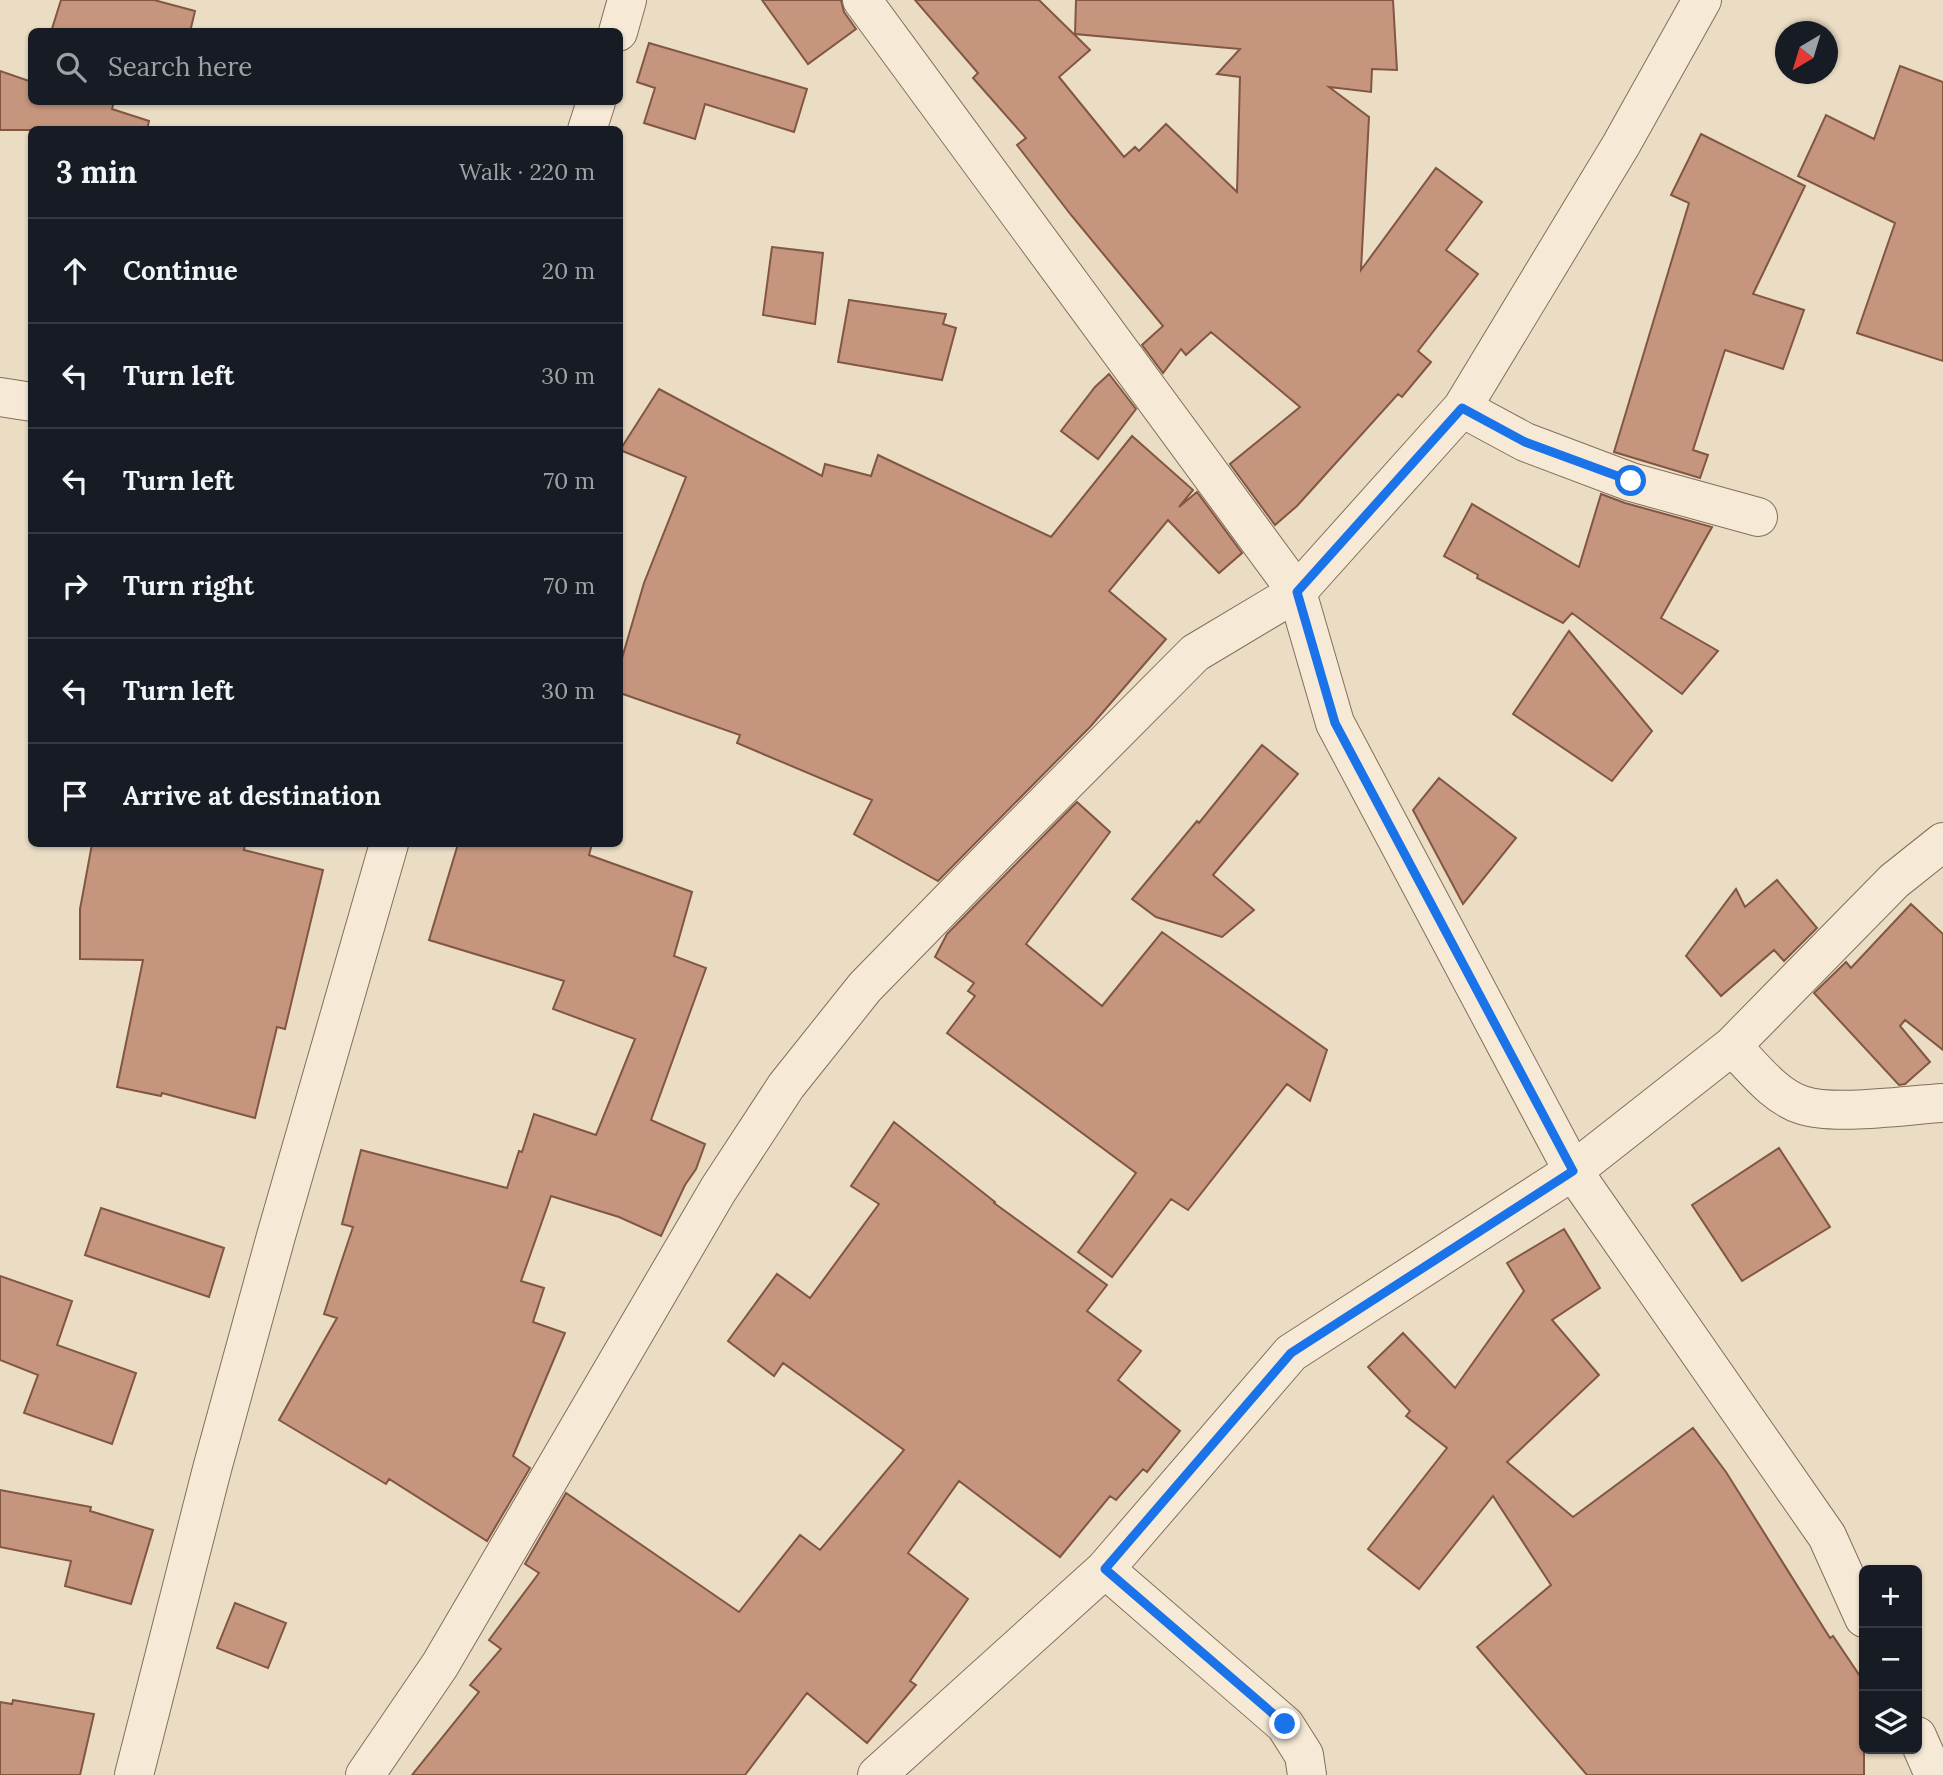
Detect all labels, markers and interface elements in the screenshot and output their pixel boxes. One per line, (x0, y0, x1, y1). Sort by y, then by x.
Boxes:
north arrow (1775, 21, 1838, 84)
search box (28, 28, 623, 105)
icon: search (52, 48, 90, 86)
text: Search here (108, 50, 252, 83)
text: 3 min (56, 153, 137, 191)
text: Walk · 220 m (459, 157, 595, 186)
icon: ahead (56, 252, 94, 290)
text: Continue (123, 254, 238, 287)
text: 20 m (542, 256, 595, 285)
icon: left (56, 357, 94, 395)
text: Turn left (123, 359, 234, 392)
text: 30 m (541, 361, 595, 390)
icon: left (56, 462, 94, 500)
text: Turn left (123, 464, 234, 497)
route start (1615, 465, 1646, 496)
text: 70 m (544, 466, 595, 495)
icon: right (56, 567, 94, 605)
text: Turn right (123, 569, 254, 602)
text: 70 m (544, 571, 595, 600)
icon: left (56, 672, 94, 710)
text: Turn left (123, 674, 234, 707)
text: 30 m (541, 676, 595, 705)
icon: arrive (56, 777, 94, 815)
text: Arrive at destination (123, 779, 381, 812)
map controls (1859, 1565, 1922, 1754)
button: + (1859, 1565, 1922, 1628)
button: − (1859, 1628, 1922, 1691)
button: layers (1859, 1691, 1922, 1754)
route end (1269, 1708, 1300, 1739)

